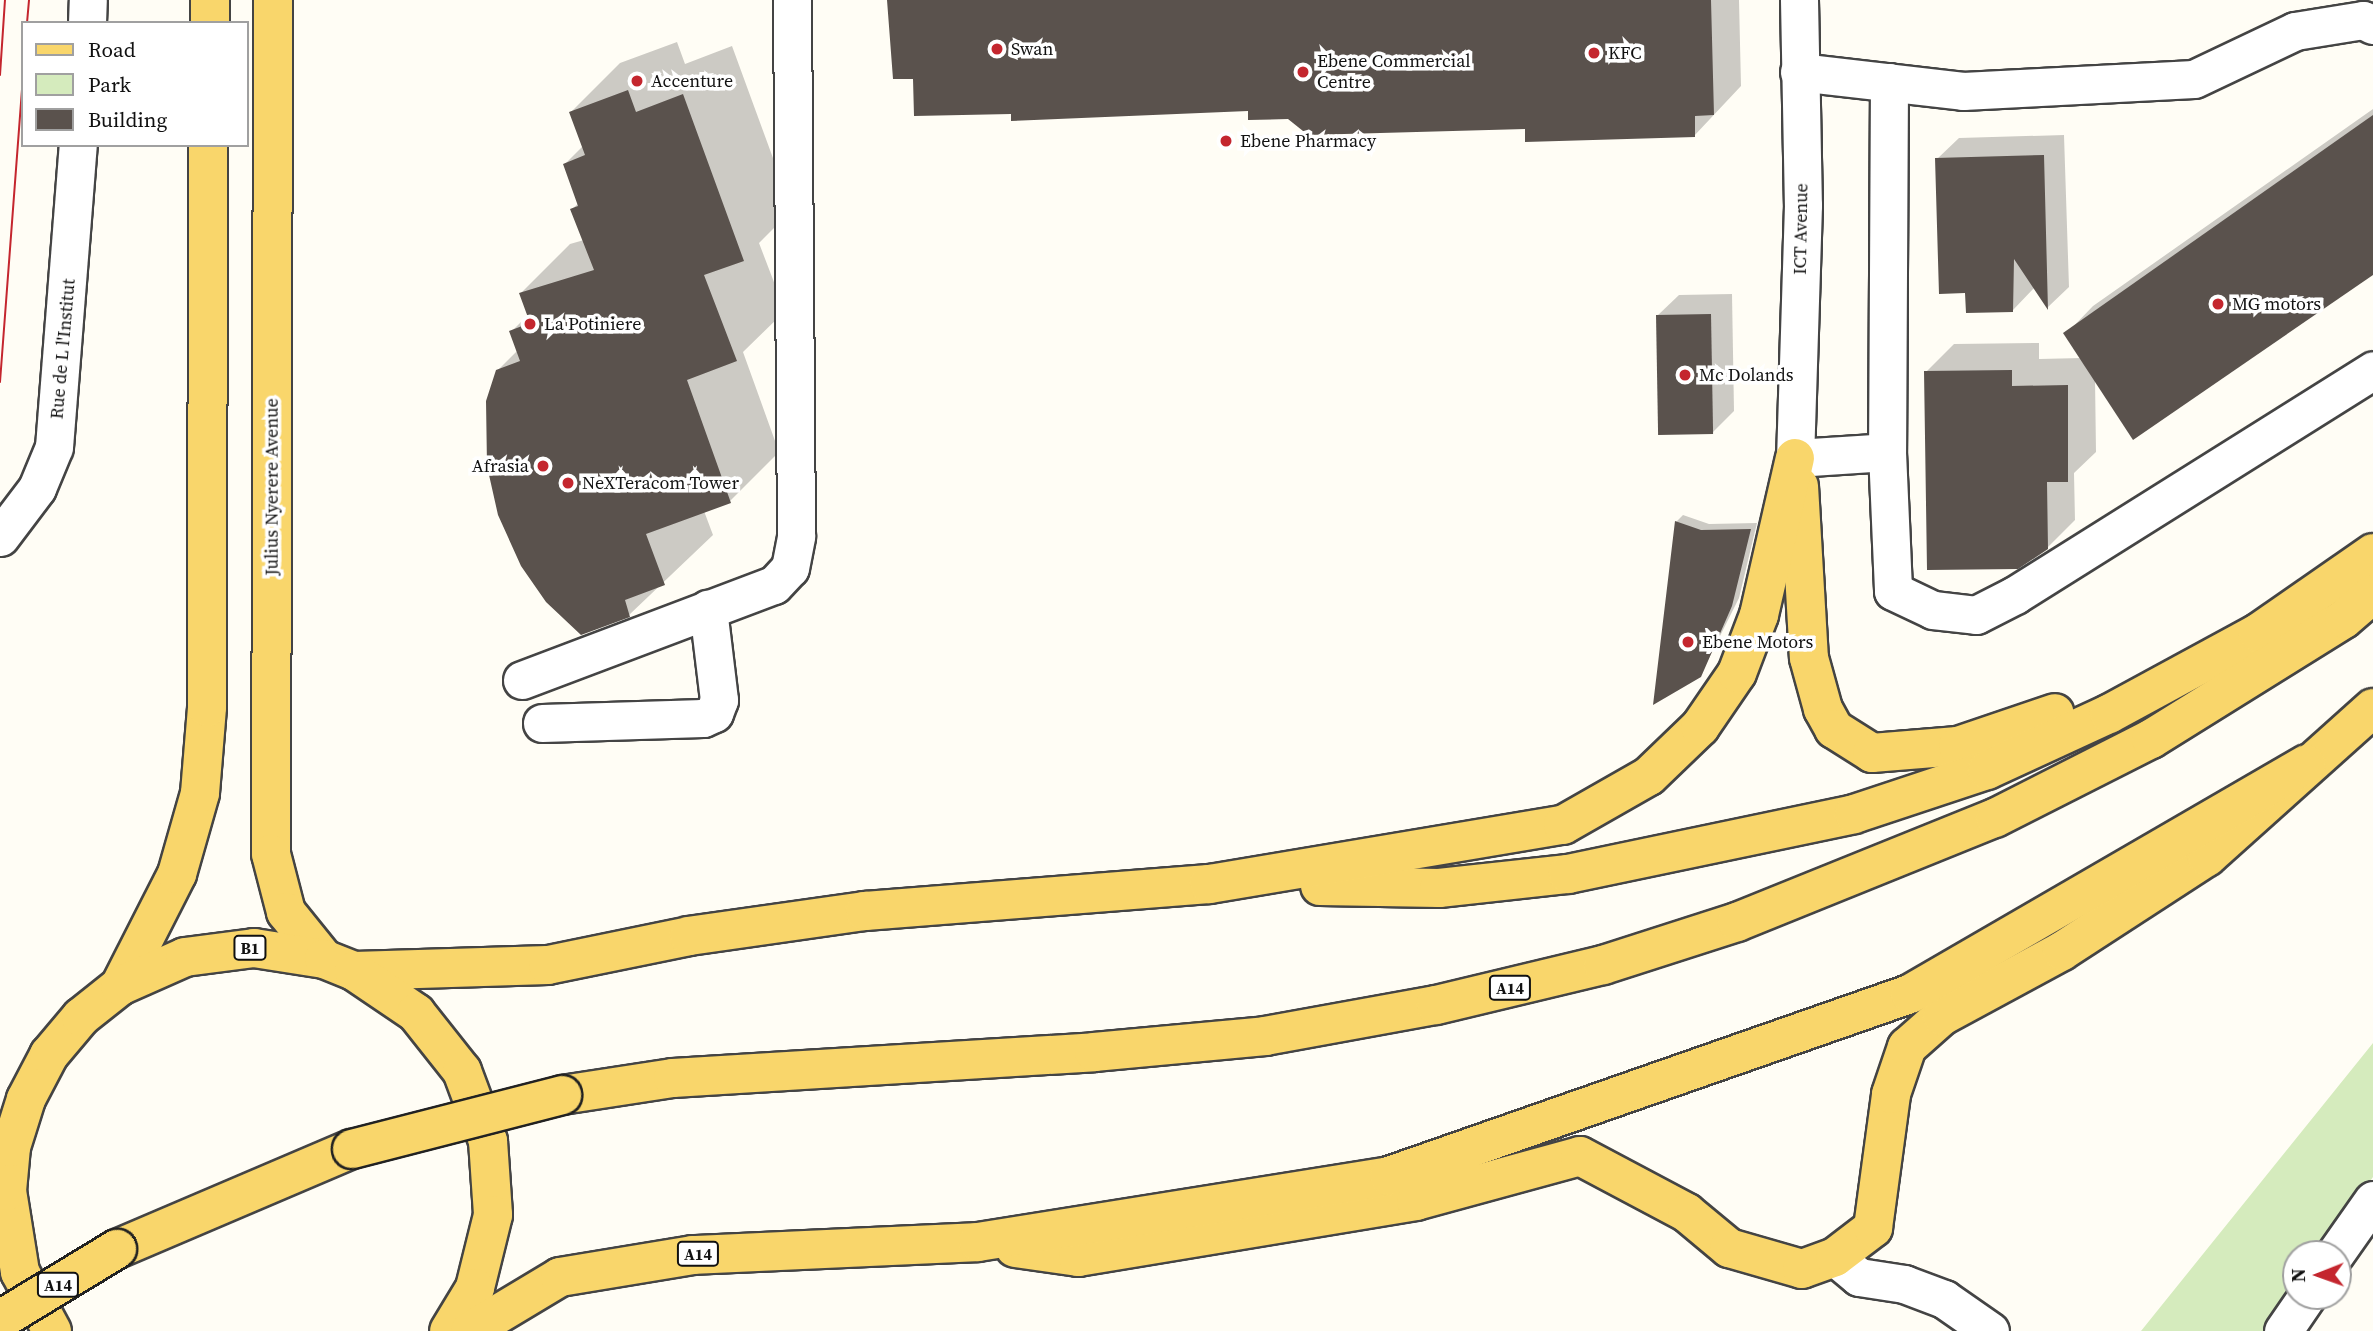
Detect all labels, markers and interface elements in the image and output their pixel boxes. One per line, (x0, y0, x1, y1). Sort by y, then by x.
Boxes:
legend (21, 21, 248, 147)
text: Road (88, 35, 136, 64)
place label: Swan (1011, 38, 1053, 60)
marker: Swan (989, 41, 1005, 57)
place label: KFC (1608, 42, 1642, 64)
marker: KFC (1586, 45, 1602, 61)
place label: Ebene Commercial Centre (1317, 51, 1471, 94)
marker: Ebene Commercial Centre (1295, 64, 1311, 80)
text: Park (88, 70, 131, 99)
place label: Accenture (651, 70, 733, 92)
marker: Accenture (629, 73, 645, 89)
text: Building (88, 105, 167, 134)
place label: Ebene Pharmacy (1240, 130, 1376, 152)
marker: Ebene Pharmacy (1218, 133, 1234, 149)
street label: ICT Avenue (1789, 183, 1813, 275)
street label: Rue de L l'Institut (46, 278, 80, 420)
place label: MG motors (2232, 293, 2321, 315)
marker: MG motors (2210, 296, 2226, 312)
place label: La Potiniere (544, 313, 641, 335)
marker: La Potiniere (522, 316, 538, 332)
place label: Mc Dolands (1699, 364, 1794, 386)
marker: Mc Dolands (1677, 367, 1693, 383)
street label: Julius Nyerere Avenue (261, 398, 283, 576)
place label: Afrasia (472, 455, 529, 477)
marker: Afrasia (535, 458, 551, 474)
place label: NeXTeracom Tower (582, 472, 739, 494)
marker: NeXTeracom Tower (560, 475, 576, 491)
place label: Ebene Motors (1702, 631, 1813, 653)
marker: Ebene Motors (1680, 634, 1696, 650)
road number: B1 (232, 936, 268, 960)
road number: A14 (1487, 976, 1533, 1000)
north arrow (2282, 1240, 2352, 1310)
road number: A14 (675, 1242, 721, 1266)
text: N (2285, 1268, 2311, 1282)
road number: A14 (35, 1273, 81, 1298)

